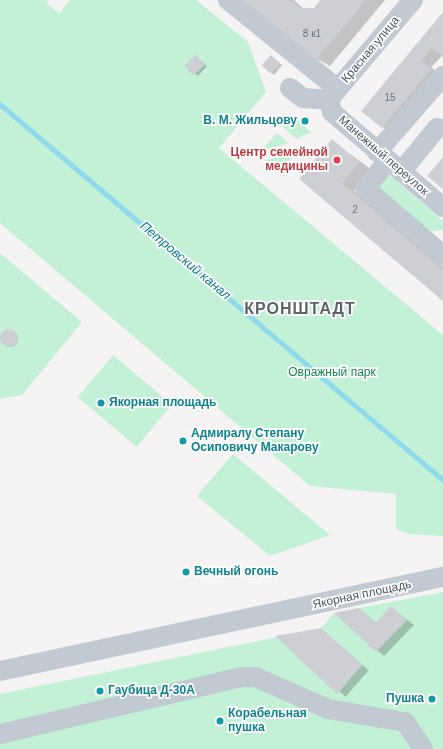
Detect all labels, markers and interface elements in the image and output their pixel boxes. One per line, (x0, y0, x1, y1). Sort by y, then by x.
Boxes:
street label: Красная улица (339, 14, 403, 86)
house number: 8 к1 (303, 28, 321, 40)
house number: 15 (384, 92, 396, 104)
street label: Манежный переулок (335, 113, 431, 199)
place label: В. М. Жильцову (203, 114, 297, 128)
marker: В. М. Жильцову (300, 116, 310, 126)
place label: Центр семейной медицины (231, 146, 328, 174)
marker: Центр семейной медицины (331, 154, 343, 166)
house number: 2 (352, 204, 358, 216)
water label: Петровский канал (136, 218, 234, 304)
district label: КРОНШТАДТ (244, 299, 356, 319)
park label: Овражный парк (288, 366, 376, 380)
place label: Якорная площадь (109, 396, 216, 410)
marker: Якорная площадь (96, 398, 106, 408)
place label: Адмиралу Степану Осиповичу Макарову (191, 427, 319, 455)
marker: Адмиралу Степану Осиповичу Макарову (178, 436, 188, 446)
place label: Вечный огонь (194, 565, 278, 579)
marker: Вечный огонь (181, 567, 191, 577)
street label: Якорная площадь (311, 577, 413, 613)
place label: Гаубица Д-30А (108, 684, 195, 698)
marker: Гаубица Д-30А (95, 686, 105, 696)
place label: Пушка (386, 692, 424, 706)
marker: Пушка (427, 694, 437, 704)
place label: Корабельная пушка (228, 707, 307, 735)
marker: Корабельная пушка (215, 716, 225, 726)

